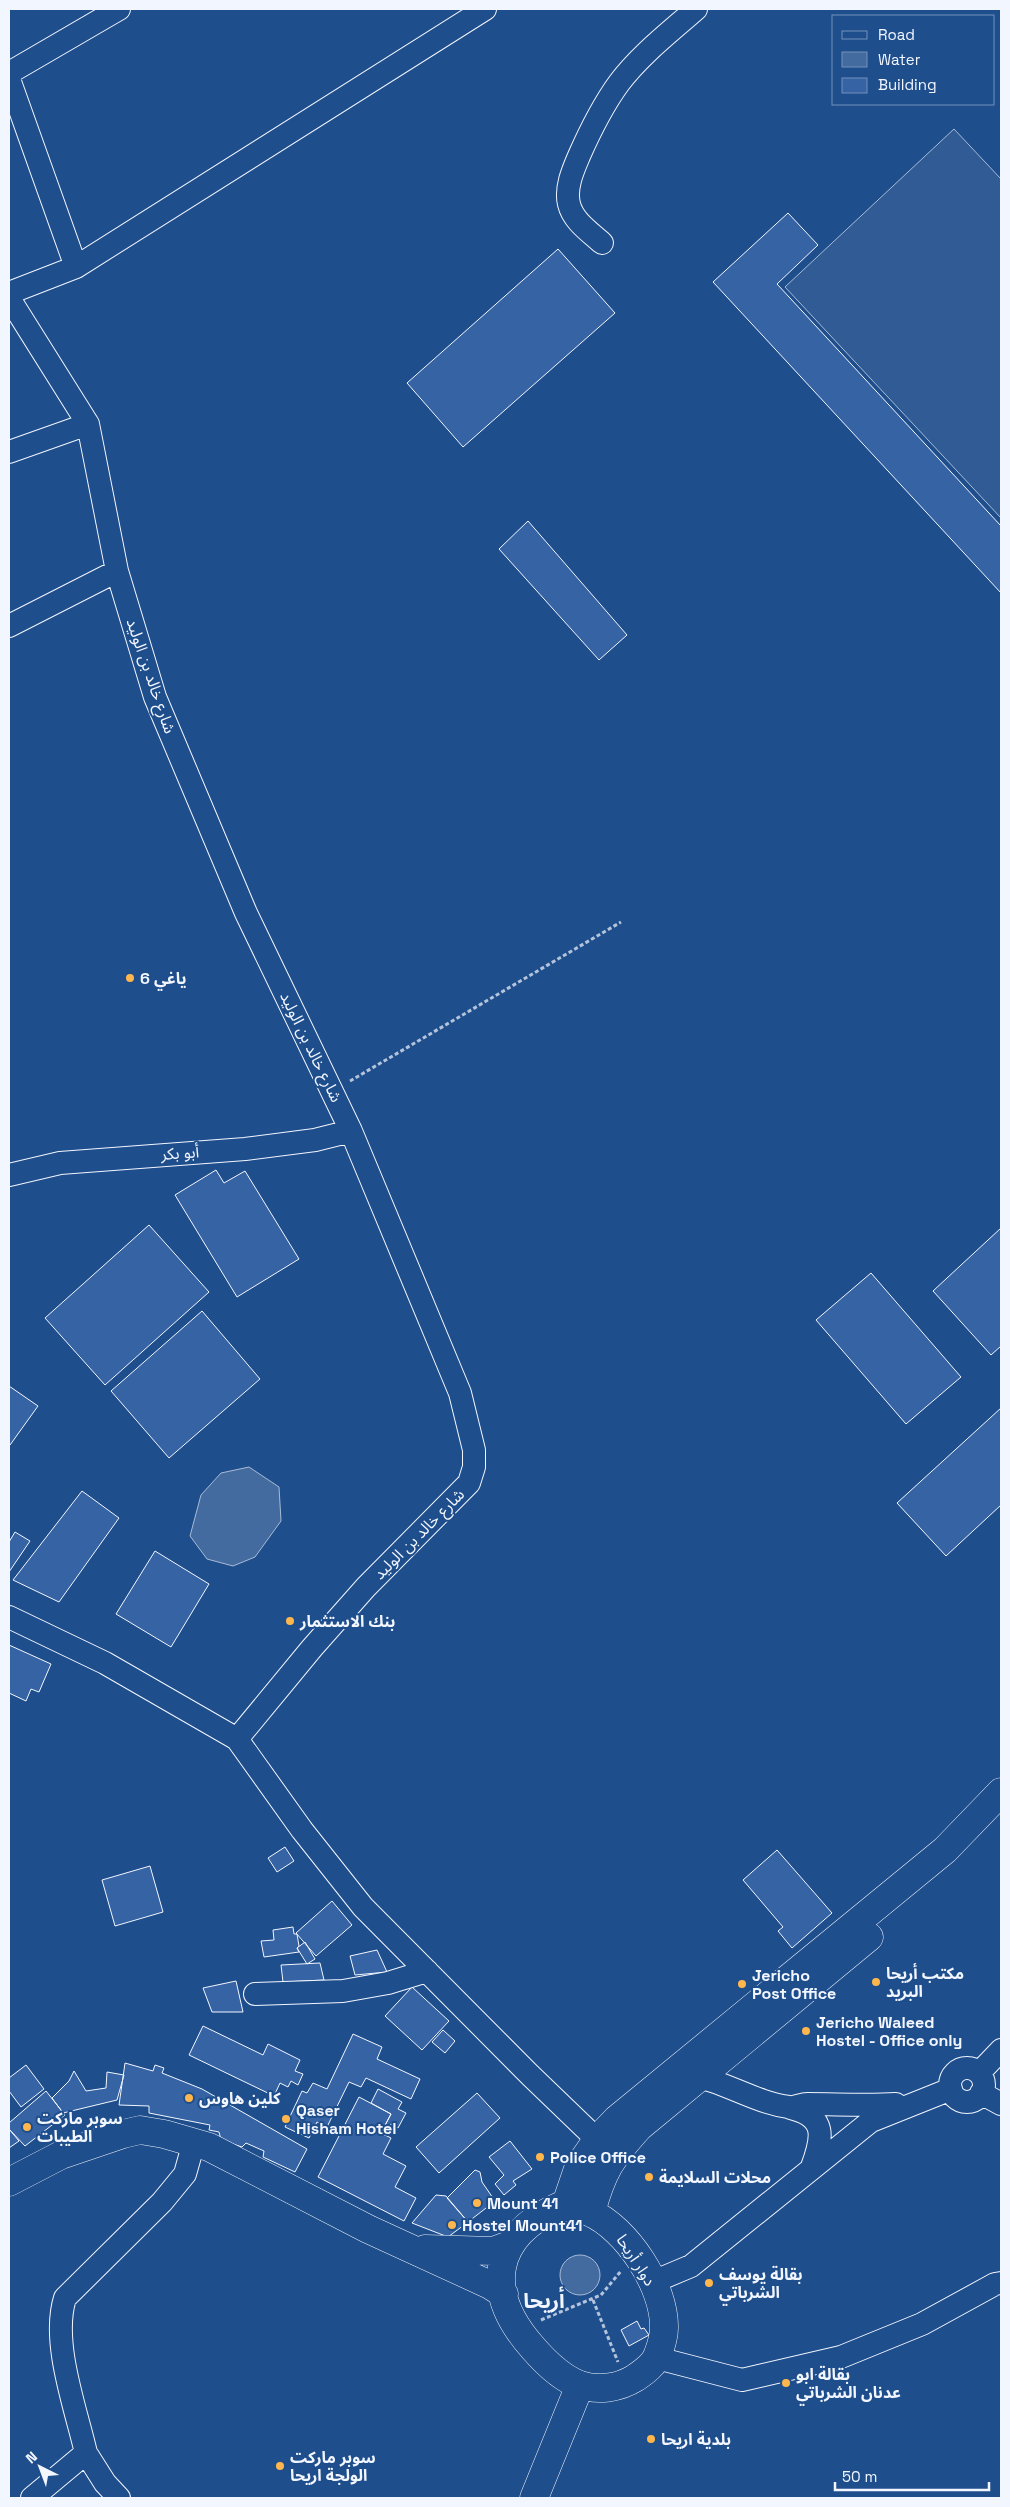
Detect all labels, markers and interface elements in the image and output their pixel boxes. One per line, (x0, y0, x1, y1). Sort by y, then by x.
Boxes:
legend (832, 15, 995, 105)
text: Road (878, 25, 915, 44)
text: Water (878, 50, 921, 69)
text: Building (878, 75, 937, 94)
street label: شارع خالد بن الوليد (120, 616, 181, 737)
place label: ياغي 6 (140, 968, 187, 991)
marker: ياغي 6 (124, 972, 136, 984)
street label: شارع خالد بن الوليد (273, 988, 347, 1107)
street label: أبو بكر (159, 1141, 200, 1165)
street label: شارع خالد بن الوليد (369, 1484, 470, 1585)
place label: بنك الاستثمار (299, 1611, 395, 1632)
marker: بنك الاستثمار (284, 1615, 296, 1627)
place label: مكتب أريحا البريد (886, 1963, 964, 2002)
place label: Jericho Post Office (752, 1965, 836, 2004)
marker: مكتب أريحا البريد (870, 1976, 882, 1988)
marker: Jericho Post Office (736, 1978, 748, 1990)
place label: Jericho Waleed Hostel - Office only (816, 2012, 962, 2051)
marker: Jericho Waleed Hostel - Office only (800, 2025, 812, 2037)
place label: كلين هاوس (199, 2088, 281, 2109)
marker: كلين هاوس (183, 2092, 195, 2104)
place label: Qaser Hisham Hotel (296, 2100, 397, 2139)
place label: سوبر ماركت الطيبات (37, 2108, 123, 2147)
marker: Qaser Hisham Hotel (280, 2113, 292, 2125)
marker: سوبر ماركت الطيبات (21, 2121, 33, 2133)
place label: Police Office (550, 2147, 646, 2168)
marker: Police Office (534, 2151, 546, 2163)
place label: محلات السلايمة (659, 2167, 771, 2188)
marker: محلات السلايمة (643, 2171, 655, 2183)
place label: Mount 41 (487, 2193, 559, 2214)
marker: Mount 41 (471, 2197, 483, 2209)
place label: Hostel Mount41 (462, 2215, 583, 2236)
marker: Hostel Mount41 (446, 2219, 458, 2231)
street label: دوار أريحا (612, 2230, 660, 2290)
place label: بقالة يوسف الشرباتي (719, 2264, 803, 2305)
marker: بقالة يوسف الشرباتي (703, 2277, 715, 2289)
district label: أريحا (523, 2286, 565, 2314)
place label: بقالة ابو عدنان الشرباتي (796, 2364, 901, 2405)
marker: بقالة ابو عدنان الشرباتي (780, 2377, 792, 2389)
place label: بلدية اريحا (661, 2429, 731, 2450)
marker: بلدية اريحا (645, 2433, 657, 2445)
north arrow (15, 2442, 65, 2492)
place label: سوبر ماركت الولجة اريحا (290, 2447, 376, 2486)
text: N (22, 2448, 41, 2467)
marker: سوبر ماركت الولجة اريحا (274, 2460, 286, 2472)
scale bar (835, 2460, 989, 2492)
text: 50 m (842, 2467, 877, 2486)

